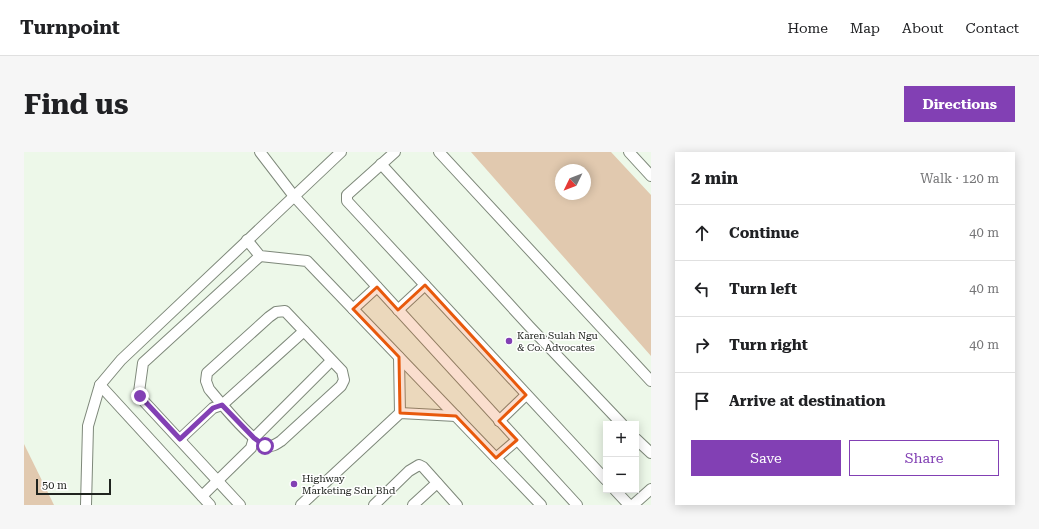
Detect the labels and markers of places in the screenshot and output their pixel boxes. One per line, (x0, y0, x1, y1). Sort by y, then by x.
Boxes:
place label: Karen Sulah Ngu & Co. Advocates (517, 330, 599, 353)
marker: Karen Sulah Ngu & Co. Advocates (504, 336, 514, 346)
place label: Highway Marketing Sdn Bhd (302, 473, 396, 496)
marker: Highway Marketing Sdn Bhd (289, 479, 299, 489)

